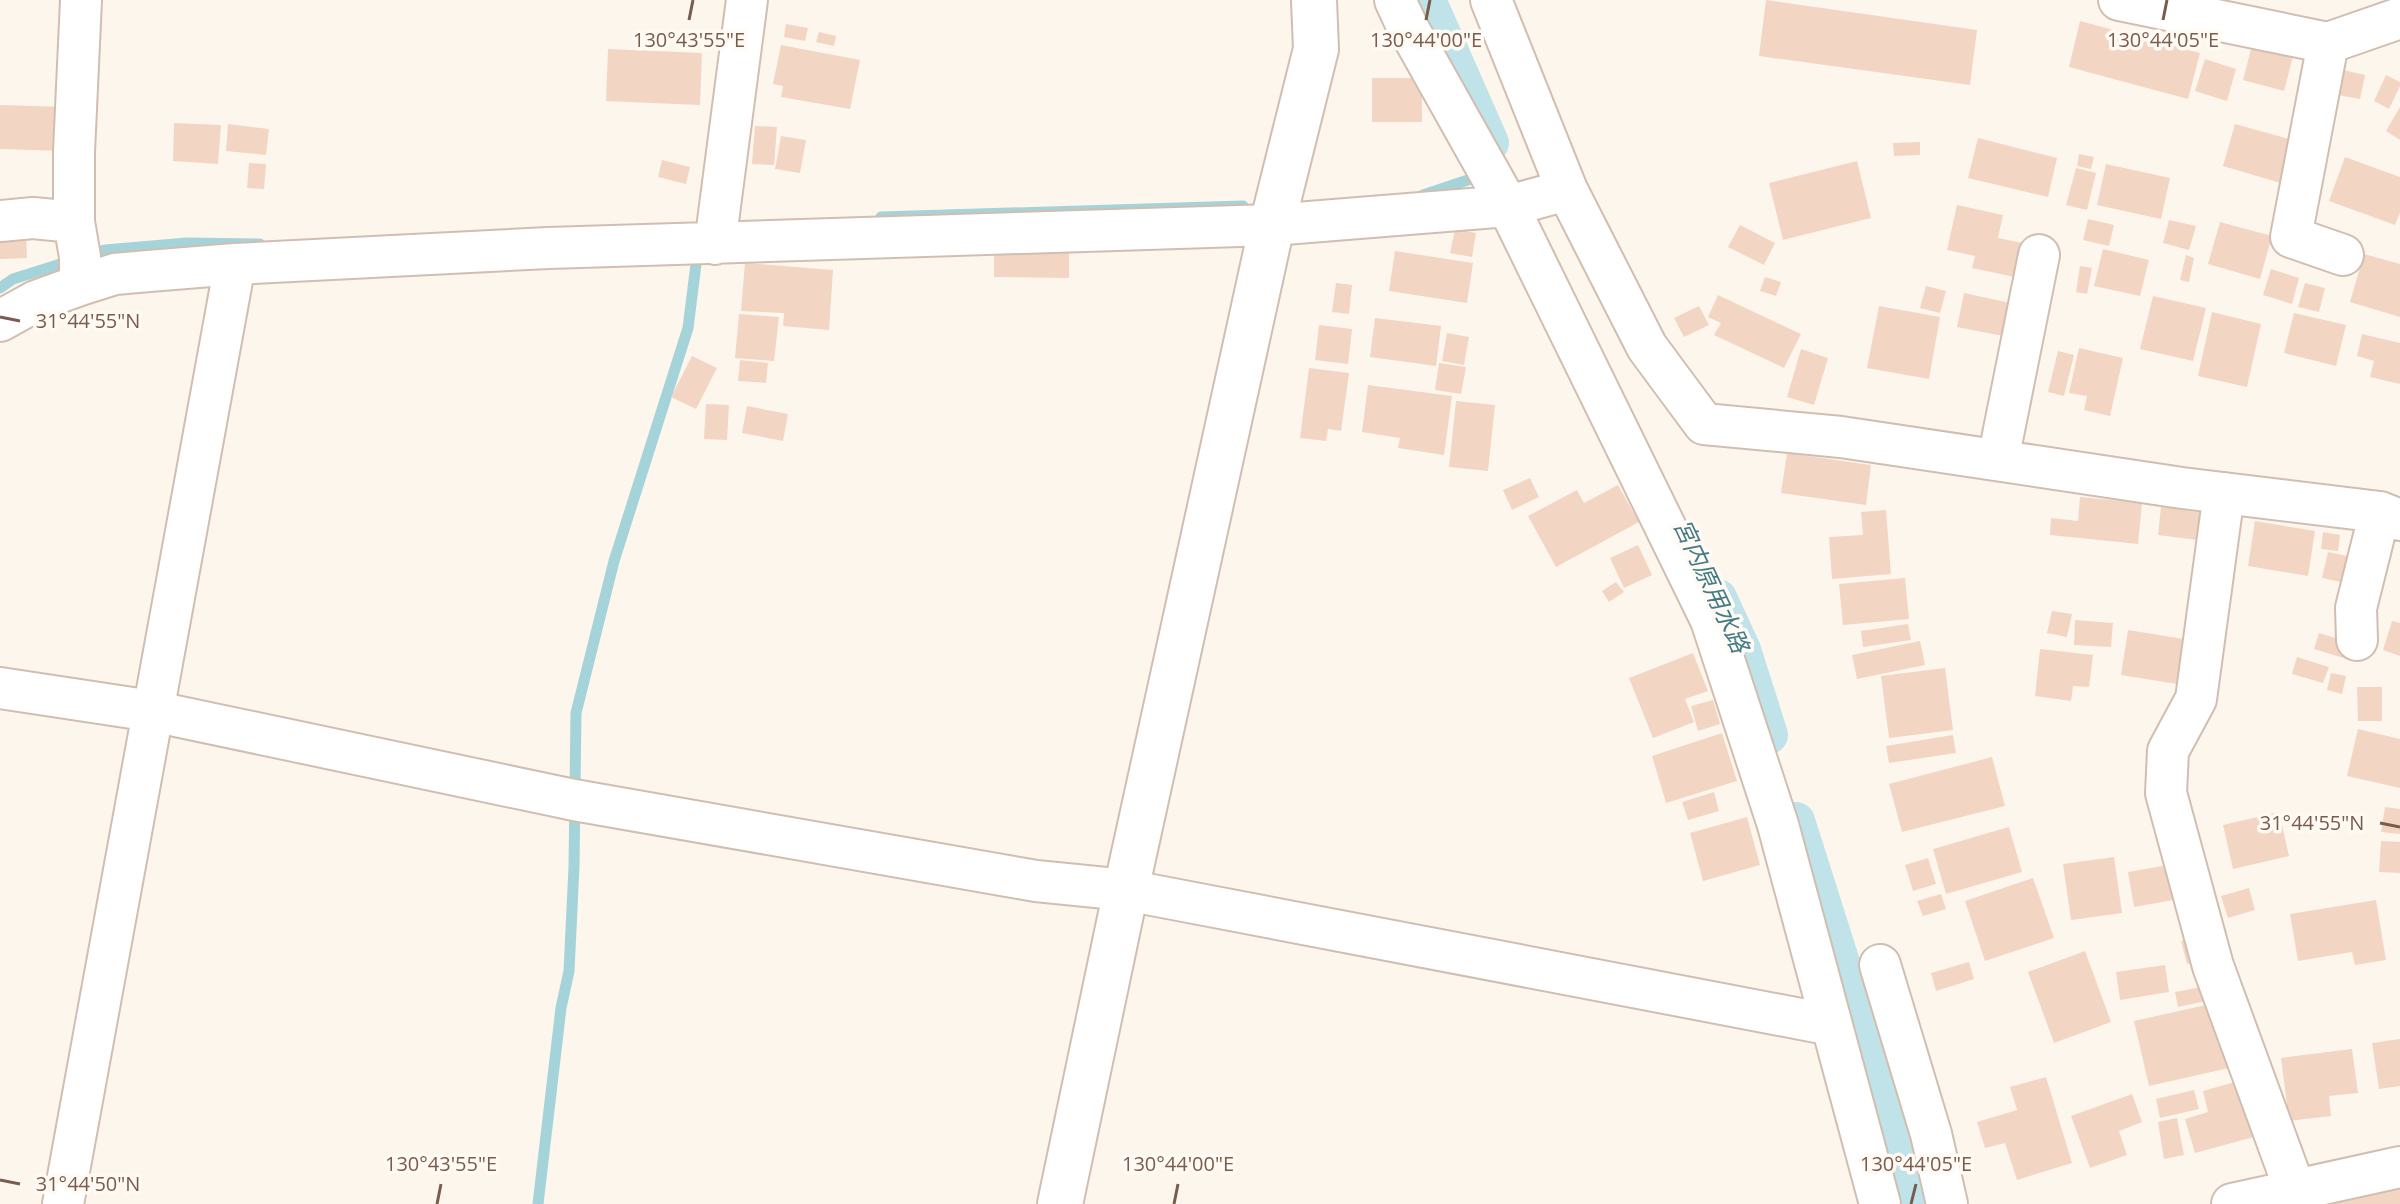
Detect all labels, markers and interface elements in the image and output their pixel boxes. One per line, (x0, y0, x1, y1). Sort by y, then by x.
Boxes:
text: 130°43'55"E (633, 26, 745, 53)
text: 130°44'00"E (1370, 26, 1482, 53)
text: 130°44'05"E (2107, 26, 2219, 53)
text: 31°44'55"N (36, 307, 140, 334)
water label: 宮内原用水路 (1667, 513, 1759, 659)
text: 31°44'55"N (2260, 809, 2364, 836)
text: 130°43'55"E (385, 1150, 497, 1177)
text: 130°44'00"E (1122, 1150, 1234, 1177)
text: 130°44'05"E (1860, 1150, 1972, 1177)
text: 31°44'50"N (36, 1170, 140, 1197)

